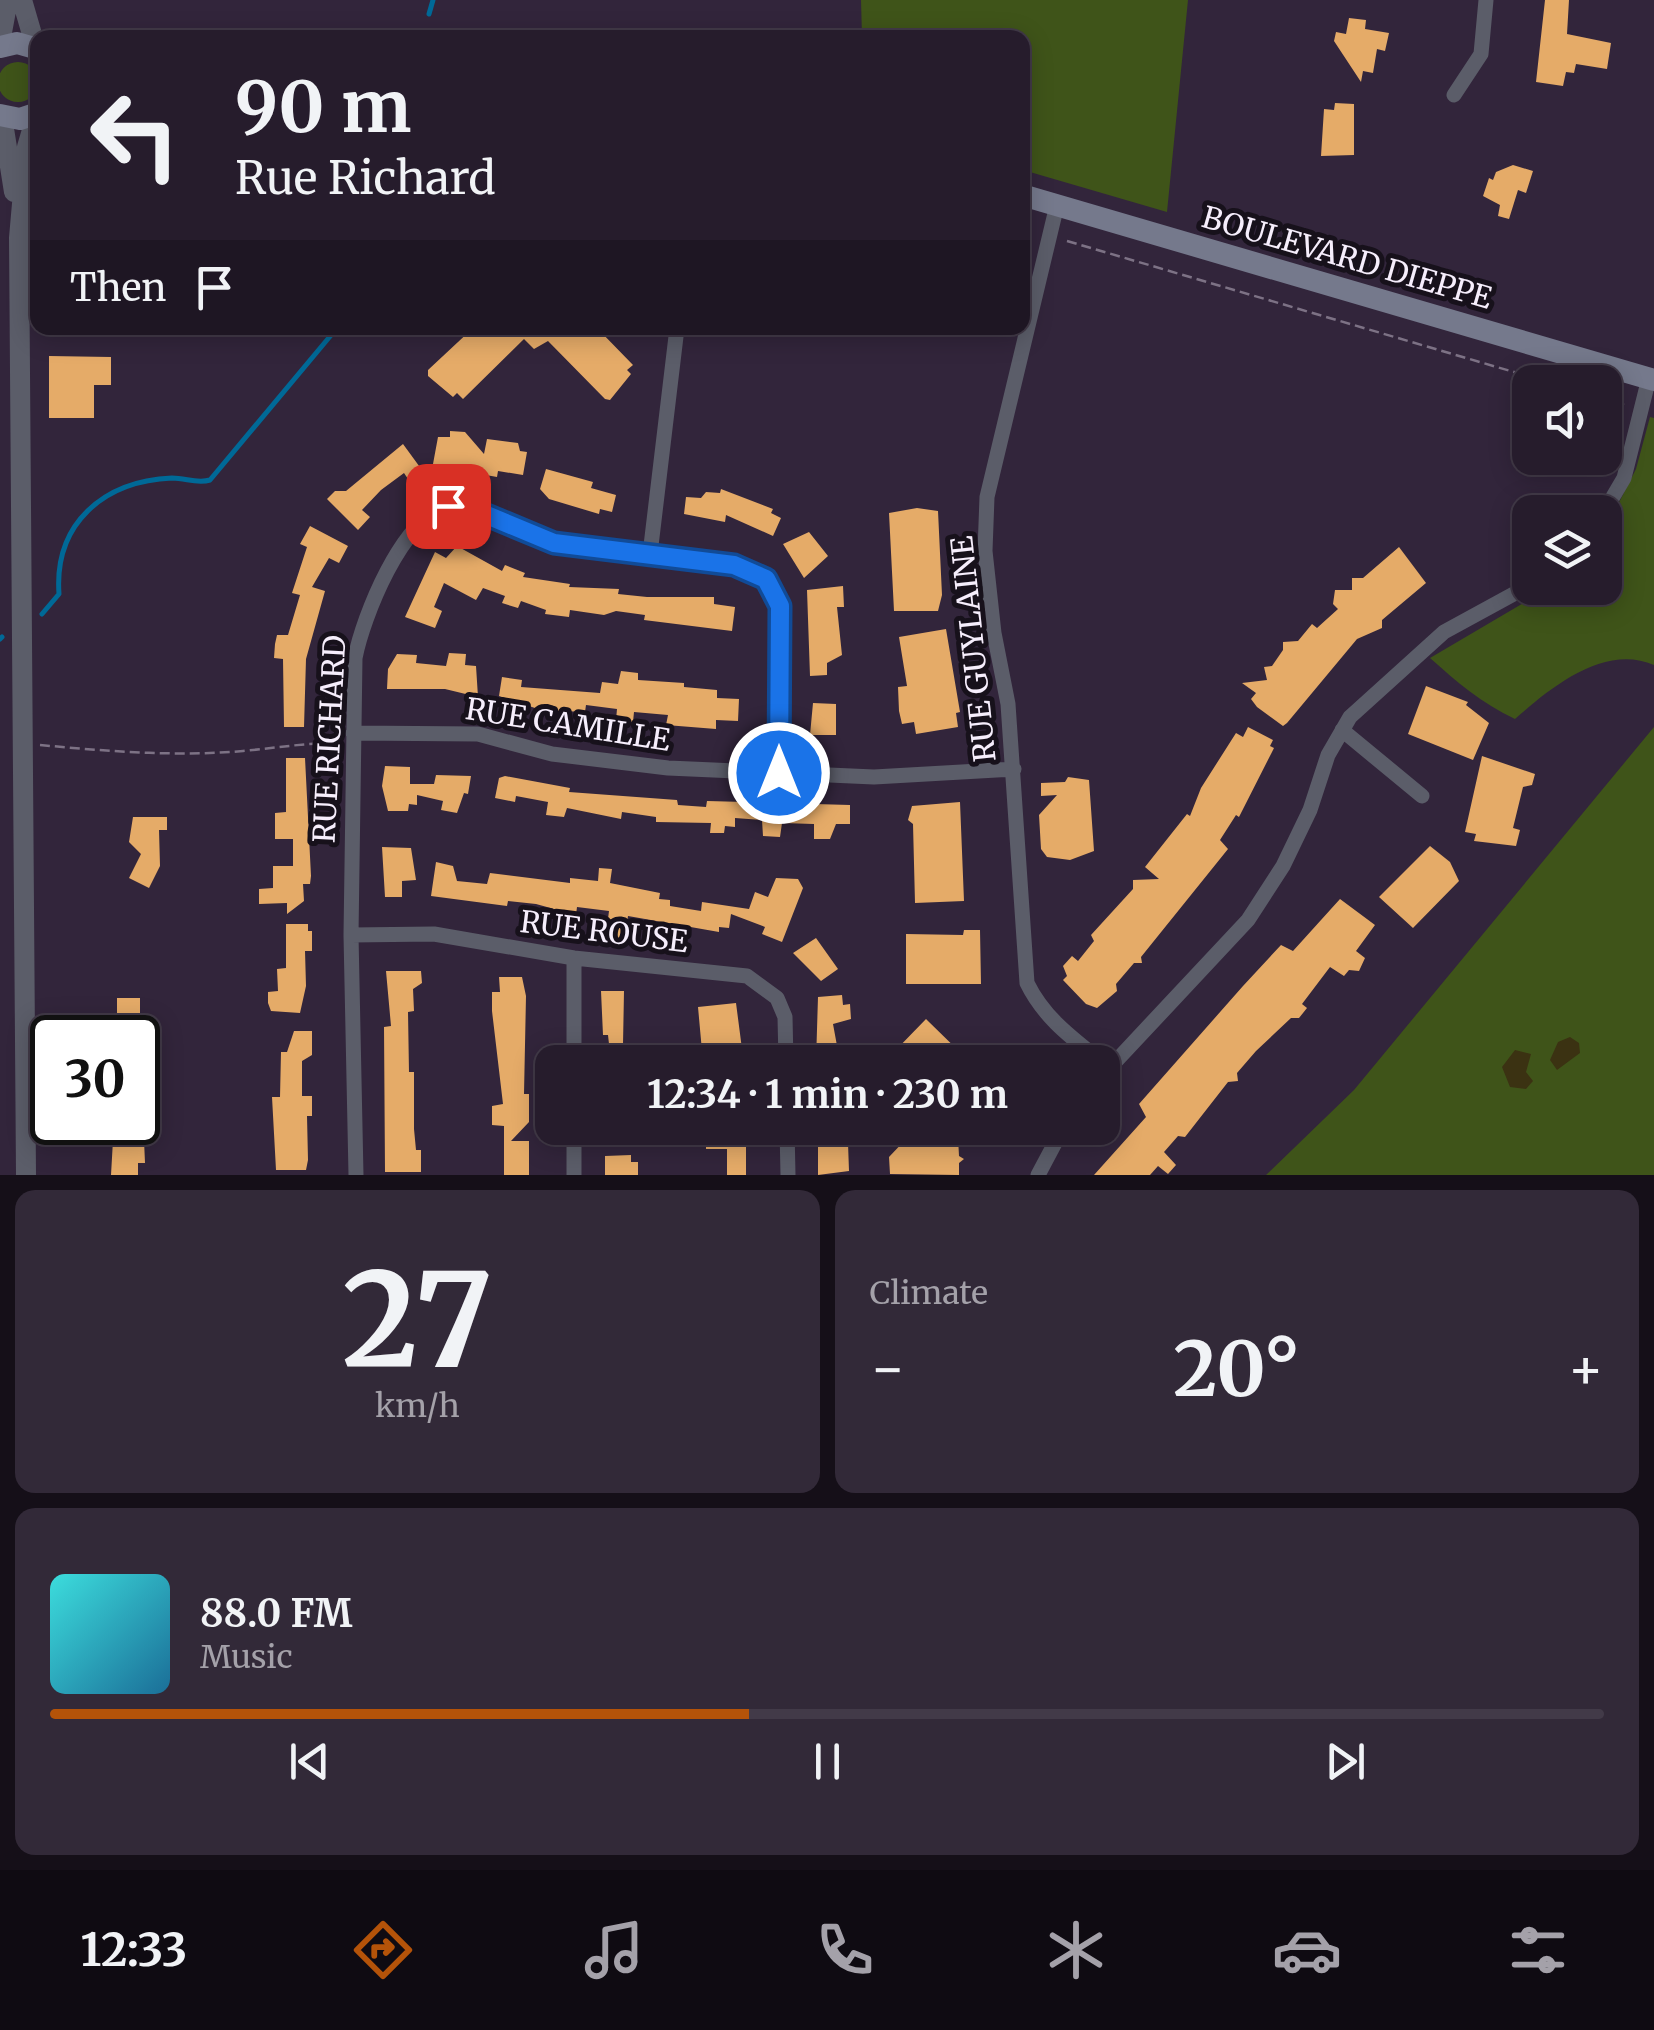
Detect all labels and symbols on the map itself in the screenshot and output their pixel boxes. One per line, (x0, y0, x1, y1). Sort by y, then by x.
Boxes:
street label: BOULEVARD DIEPPE (1198, 197, 1496, 317)
pin (406, 464, 491, 549)
street label: RUE GUYLAINE (942, 534, 1004, 764)
street label: RUE RICHARD (305, 634, 353, 844)
street label: RUE CAMILLE (463, 689, 673, 759)
position arrow (727, 721, 831, 825)
street label: RUE ROUSE (518, 902, 690, 960)
speed limit sign: 30 (30, 1015, 160, 1145)

